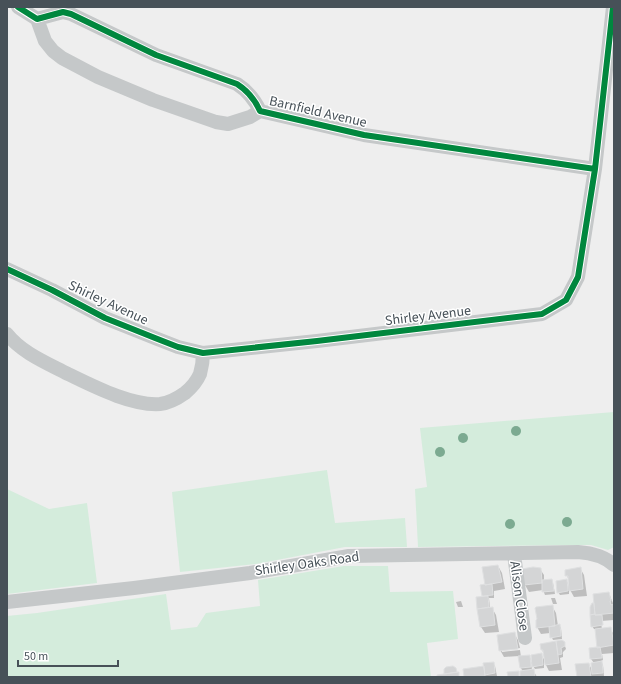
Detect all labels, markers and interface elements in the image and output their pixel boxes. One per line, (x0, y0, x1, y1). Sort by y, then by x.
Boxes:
street label: Barnfield Avenue (267, 91, 369, 133)
street label: Shirley Avenue (65, 276, 151, 330)
street label: Shirley Avenue (384, 301, 472, 331)
street label: Shirley Oaks Road (253, 547, 361, 581)
street label: Alison Close (504, 560, 534, 632)
scale bar (18, 642, 118, 668)
text: 50 m (24, 648, 48, 665)

